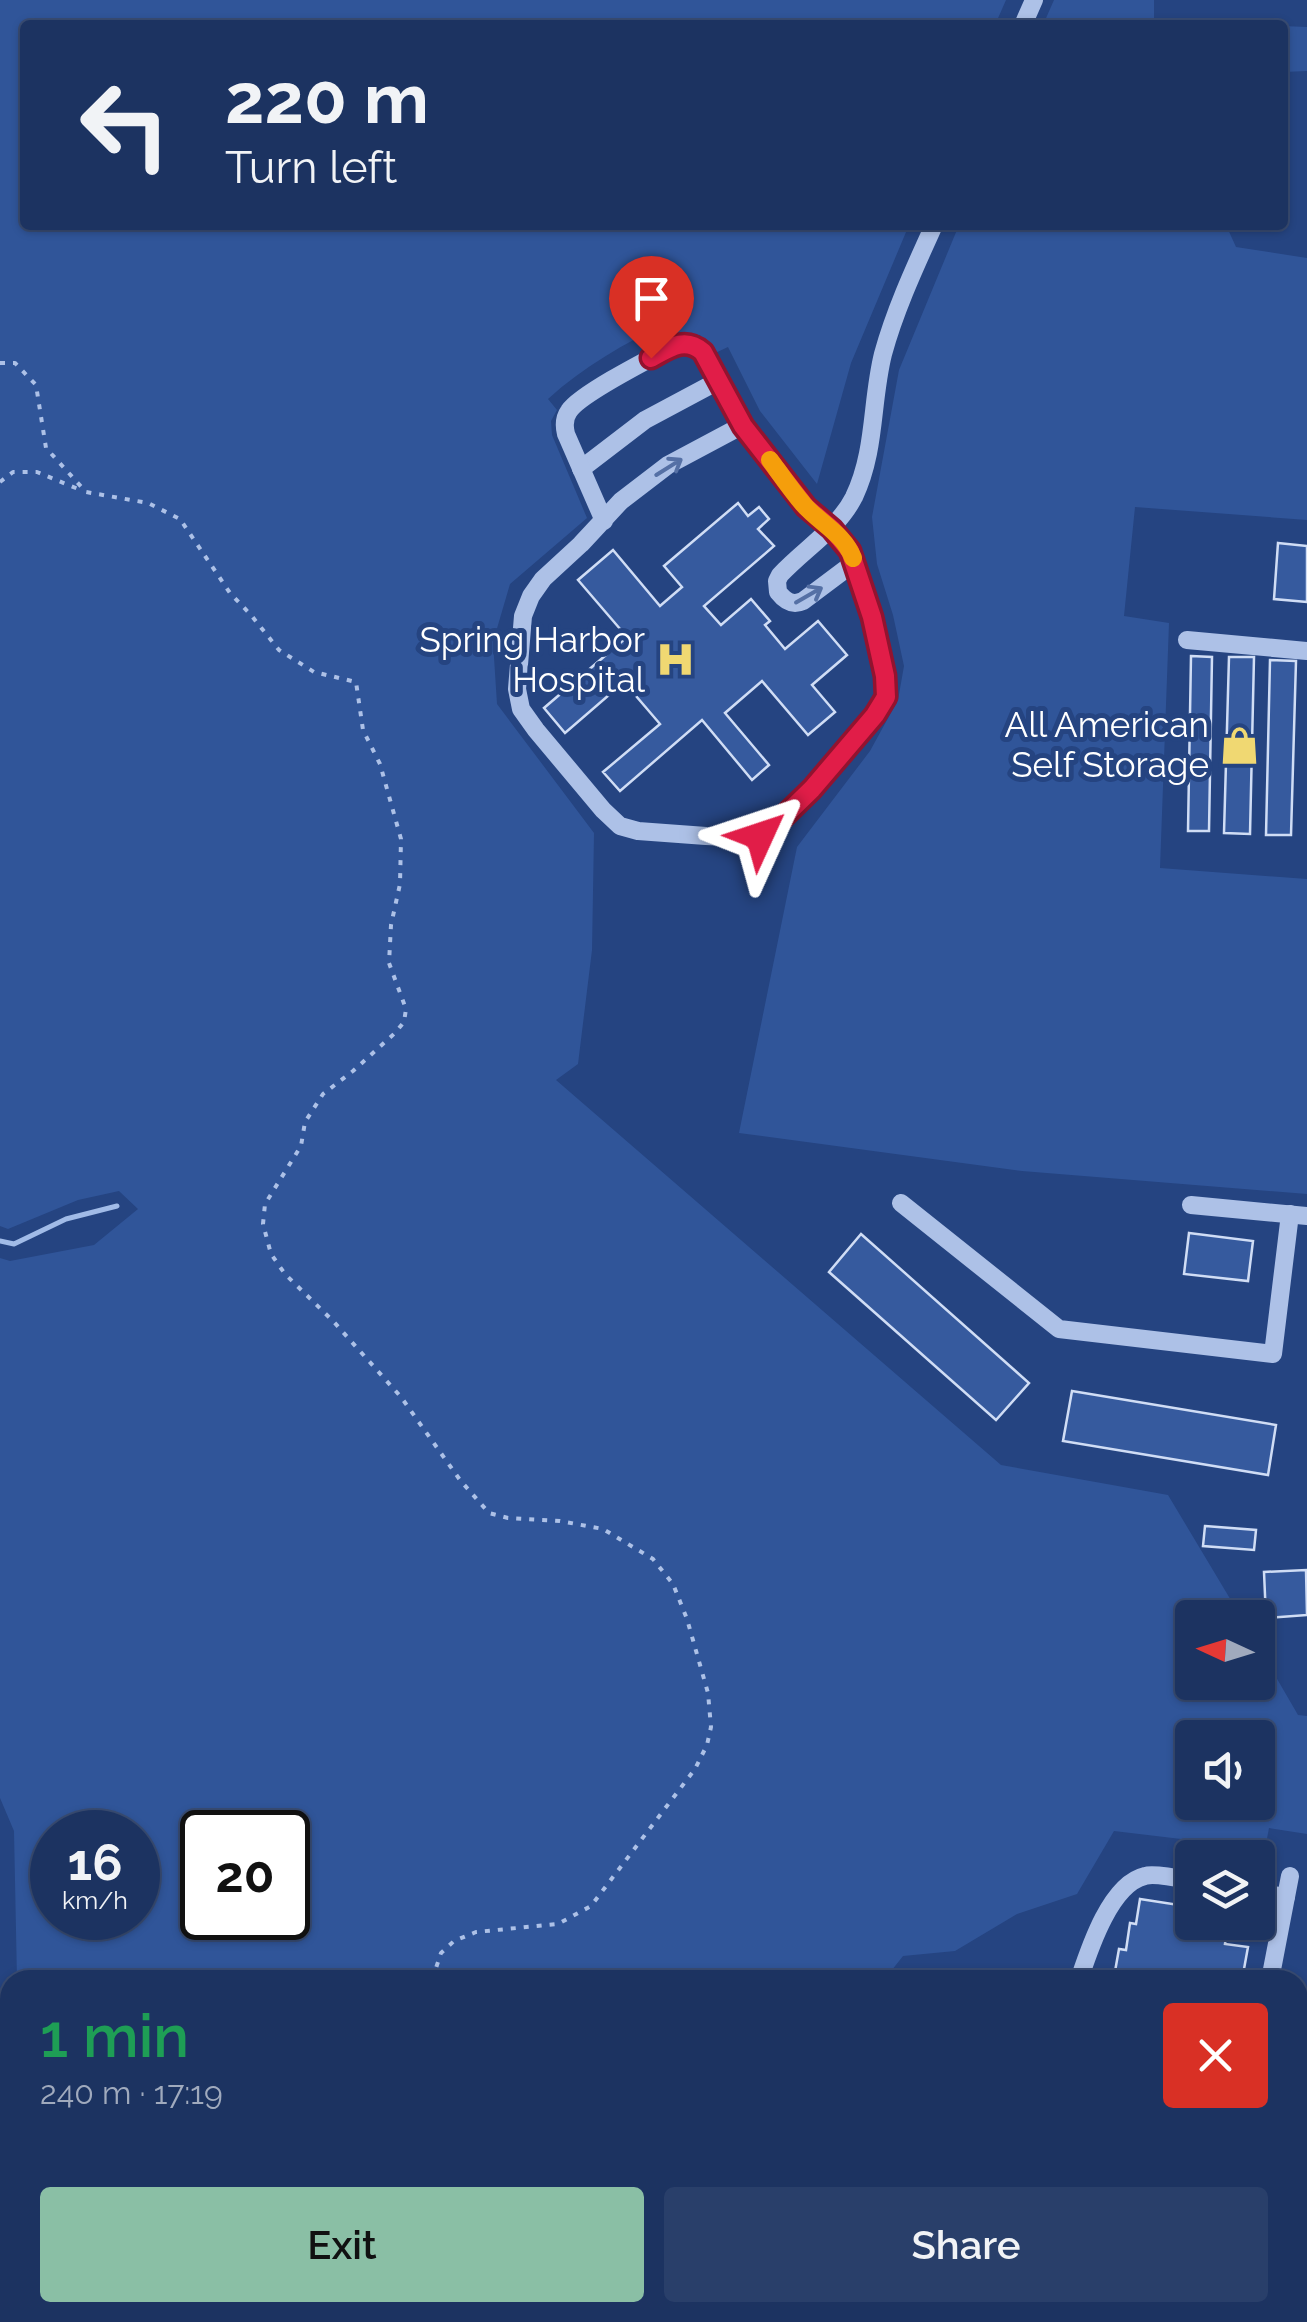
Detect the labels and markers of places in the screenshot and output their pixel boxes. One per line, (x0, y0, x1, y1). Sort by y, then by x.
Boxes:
pin (609, 256, 694, 359)
place label: Spring Harbor Hospital (420, 619, 645, 700)
hospital icon: Spring Harbor Hospital (654, 639, 696, 681)
place label: All American Self Storage (1005, 704, 1209, 785)
shop icon: All American Self Storage (1218, 724, 1260, 766)

